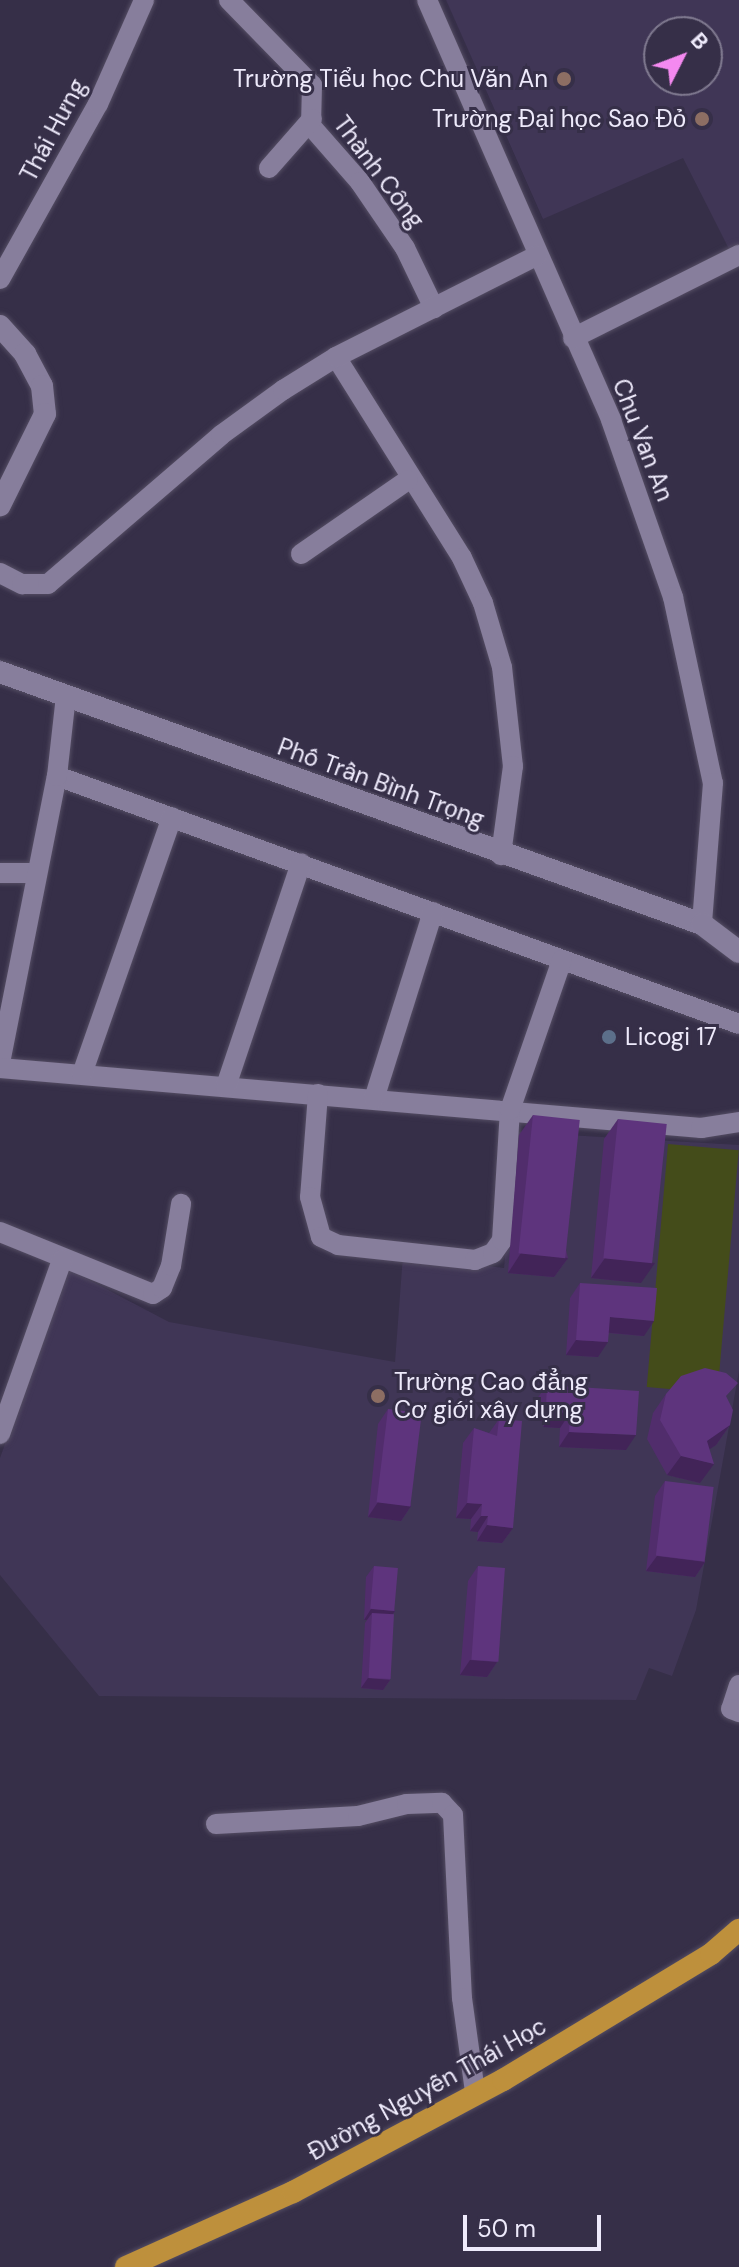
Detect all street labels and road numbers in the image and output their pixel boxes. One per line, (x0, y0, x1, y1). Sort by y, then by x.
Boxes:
street label: Thái Hưng (14, 74, 92, 186)
street label: Thành Công (328, 110, 430, 234)
street label: Chu Van An (606, 375, 680, 505)
street label: Phố Trần Bình Trọng (274, 732, 488, 834)
street label: Đường Nguyễn Thái Học (303, 2011, 551, 2167)

